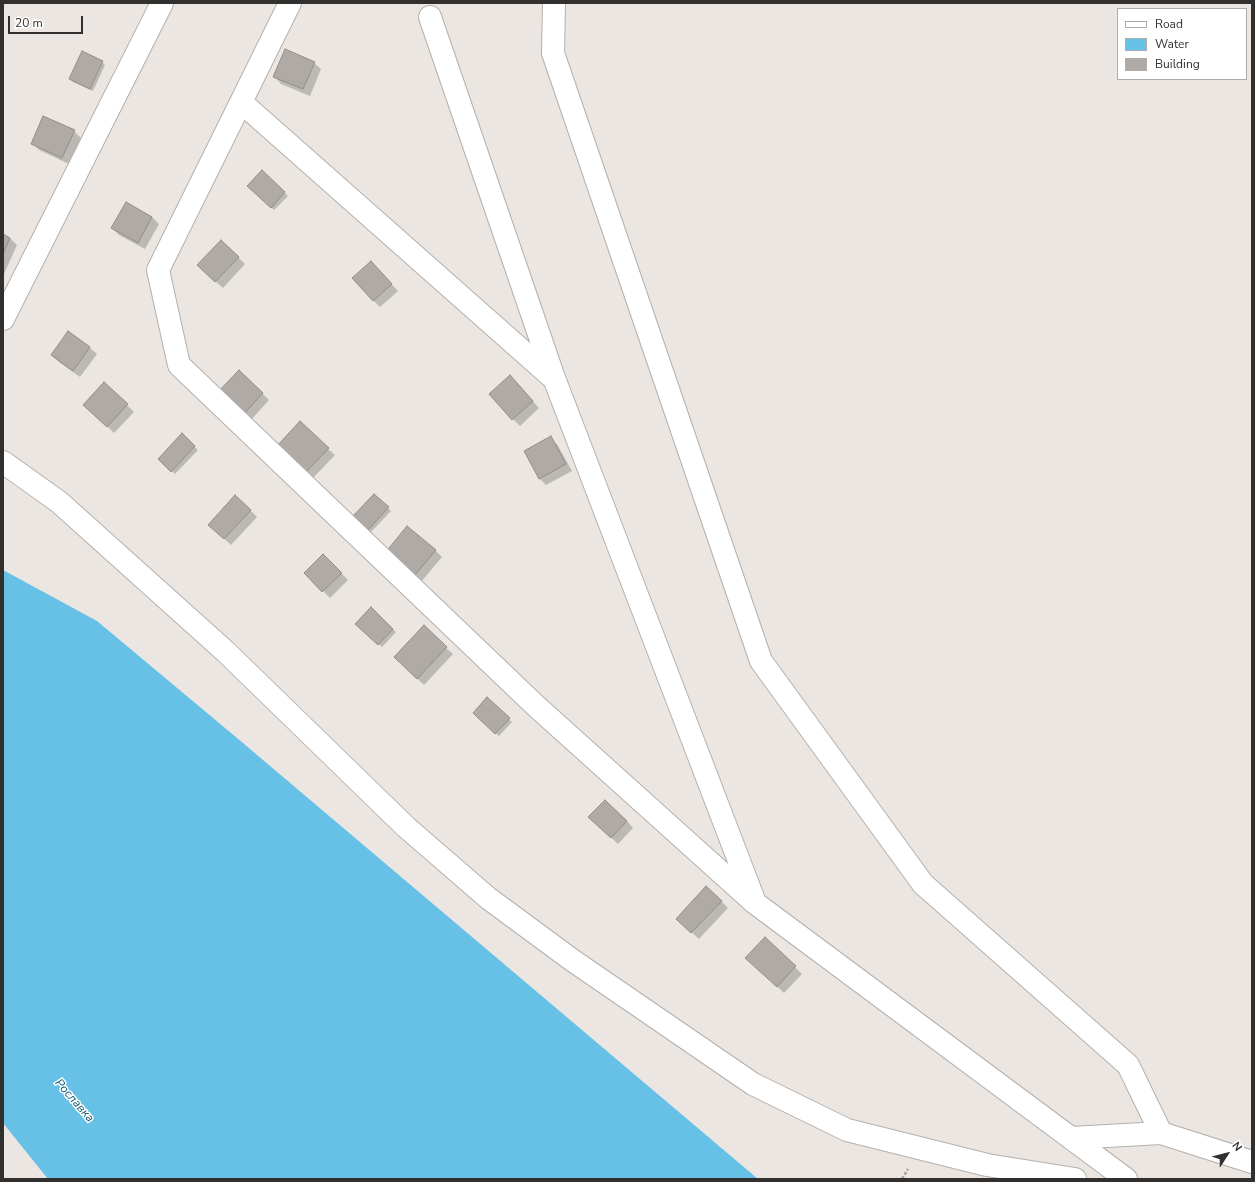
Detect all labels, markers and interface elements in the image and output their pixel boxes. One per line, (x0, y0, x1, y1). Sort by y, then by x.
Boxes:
scale bar (10, 8, 85, 34)
legend (1117, 8, 1247, 80)
text: 20 m (15, 15, 43, 31)
text: Road (1155, 16, 1183, 32)
text: Water (1155, 36, 1189, 52)
text: Building (1155, 56, 1200, 72)
water label: Рославка (51, 1076, 97, 1126)
north arrow (1207, 1134, 1247, 1174)
text: N (1229, 1139, 1246, 1154)

